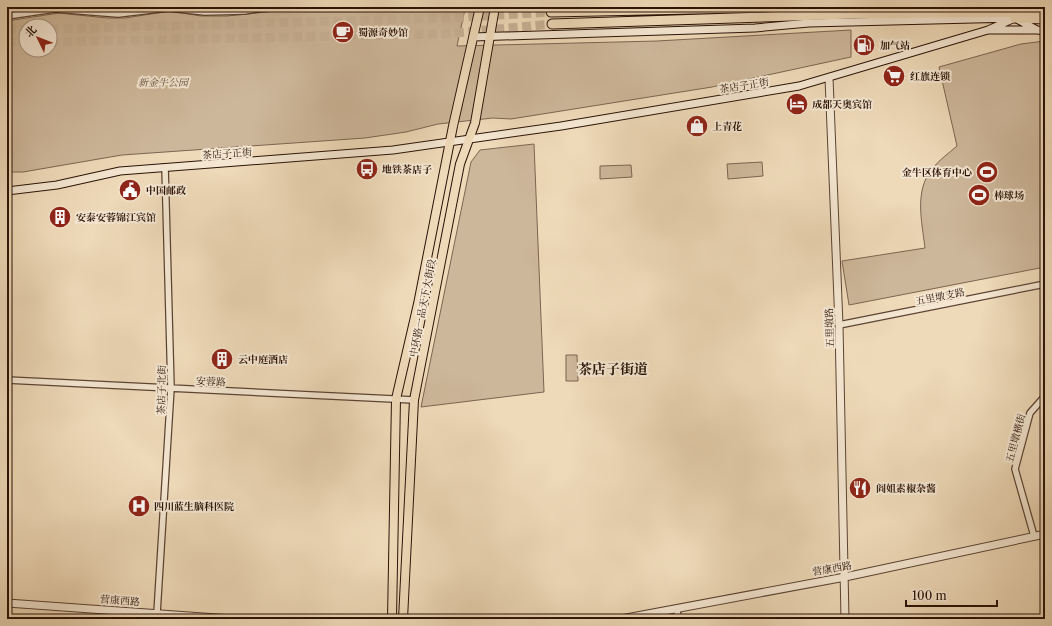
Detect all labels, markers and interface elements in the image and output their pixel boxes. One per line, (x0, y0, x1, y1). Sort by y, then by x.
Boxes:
north arrow (18, 18, 58, 58)
cafe icon: 蜀源奇妙馆 (330, 19, 356, 45)
text: 北 (22, 22, 40, 40)
place label: 蜀源奇妙馆 (358, 26, 408, 39)
fuel station icon: 加气站 (851, 32, 877, 58)
place label: 加气站 (880, 39, 910, 52)
supermarket icon: 红旗连锁 (881, 63, 907, 89)
place label: 红旗连锁 (910, 70, 950, 83)
street label: 茶店子正街 (718, 75, 770, 96)
park label: 新金牛公园 (138, 76, 190, 89)
hotel icon: 成都天奥宾馆 (784, 91, 810, 117)
place label: 成都天奥宾馆 (812, 98, 872, 111)
shop icon: 上青花 (684, 113, 710, 139)
place label: 上青花 (712, 120, 742, 133)
street label: 茶店子正街 (202, 145, 252, 162)
bus stop icon: 地铁茶店子 (354, 156, 380, 182)
sports icon: 金牛区体育中心 (974, 159, 1000, 185)
place label: 地铁茶店子 (381, 163, 432, 176)
place label: 金牛区体育中心 (902, 166, 972, 179)
public building icon: 中国邮政 (117, 177, 143, 203)
sports icon: 棒球场 (966, 182, 992, 208)
place label: 中国邮政 (146, 184, 186, 197)
place label: 棒球场 (994, 189, 1024, 202)
building icon: 安泰安蓉锦江宾馆 (47, 204, 73, 230)
place label: 安泰安蓉锦江宾馆 (76, 211, 156, 224)
street label: 中环路一品天下大街段 (407, 258, 438, 358)
street label: 五里墩支路 (914, 285, 966, 308)
street label: 五里墩路 (822, 308, 837, 348)
building icon: 云中庭酒店 (209, 346, 235, 372)
place label: 云中庭酒店 (238, 353, 288, 366)
district label: 茶店子街道 (578, 360, 648, 378)
street label: 茶店子北街 (155, 365, 168, 415)
street label: 安蓉路 (196, 374, 226, 389)
street label: 五里墩横街 (1003, 412, 1028, 464)
restaurant icon: 阎姐素椒杂酱 (847, 475, 873, 501)
place label: 阎姐素椒杂酱 (876, 482, 936, 495)
hospital icon: 四川蓝生脑科医院 (126, 493, 152, 519)
place label: 四川蓝生脑科医院 (154, 500, 234, 513)
street label: 营康西路 (811, 559, 853, 578)
scale bar (906, 582, 997, 608)
text: 100 m (912, 588, 947, 603)
street label: 营康西路 (100, 593, 140, 608)

